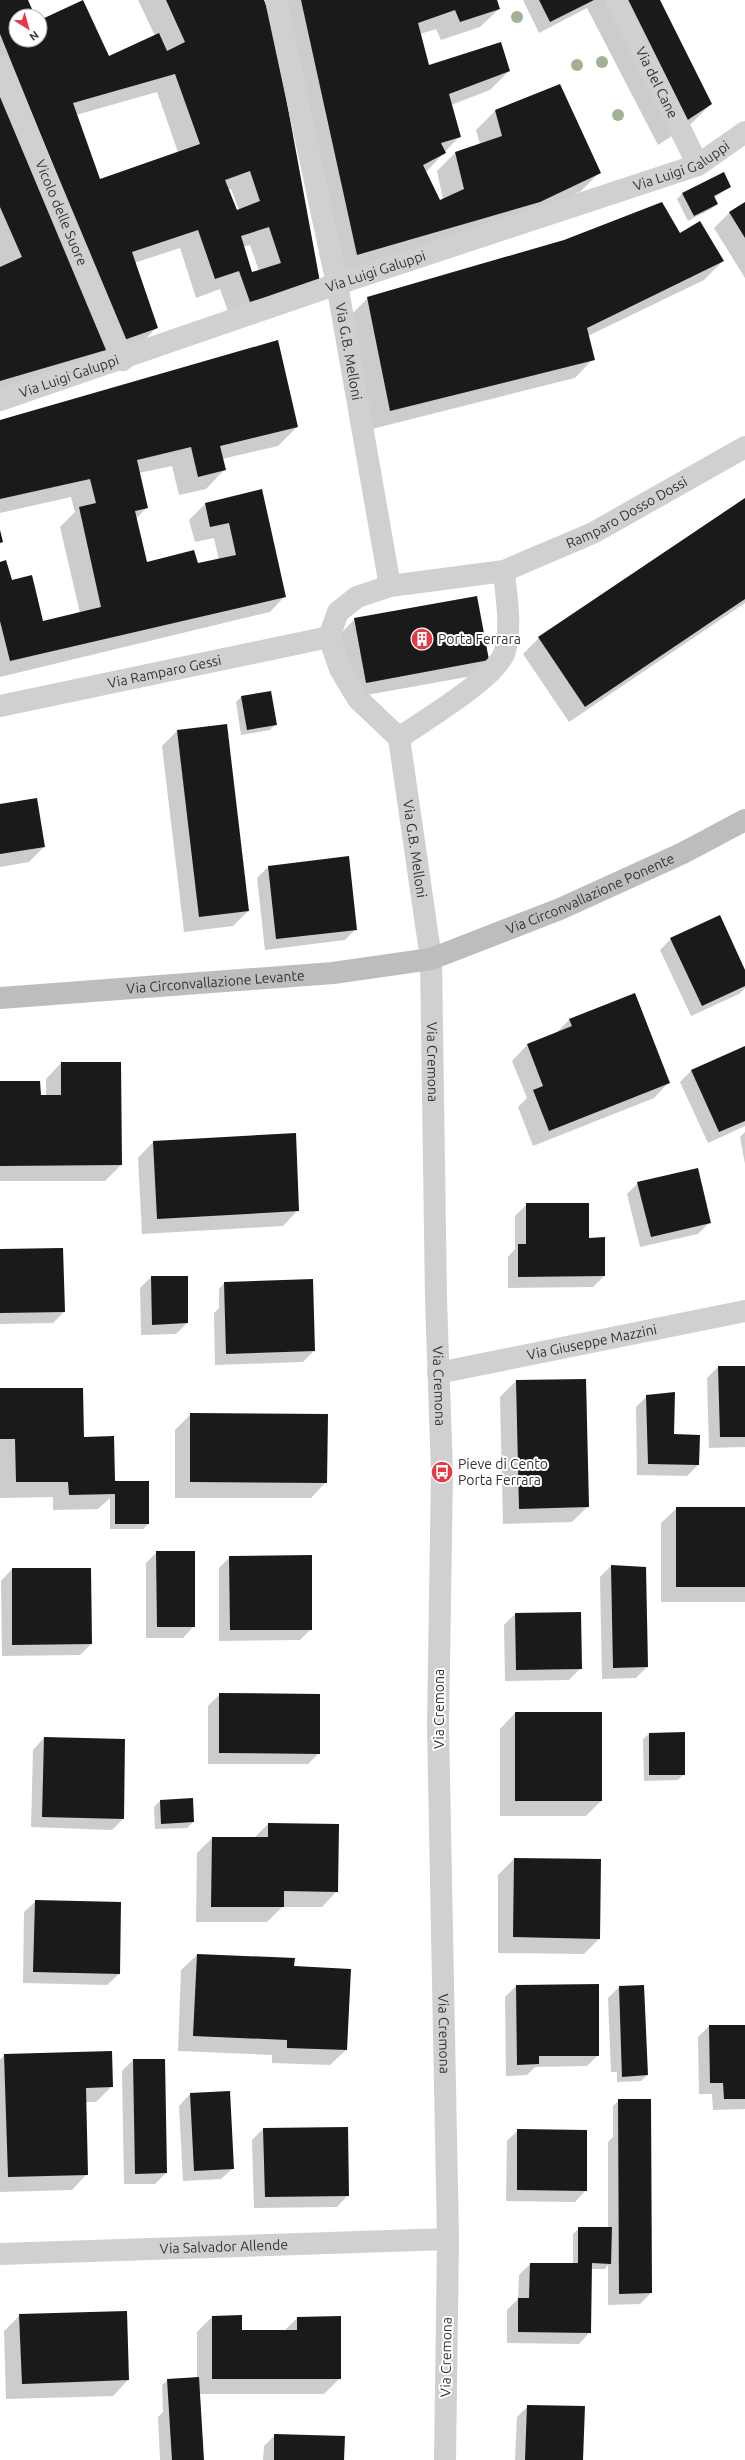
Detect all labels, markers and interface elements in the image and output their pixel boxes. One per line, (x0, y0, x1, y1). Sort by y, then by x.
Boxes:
north arrow (8, 8, 48, 48)
text: N (27, 29, 41, 43)
street label: Via del Cane (633, 44, 681, 121)
street label: Via Luigi Galuppi (631, 137, 733, 194)
street label: Vicolo delle Suore (32, 157, 91, 268)
street label: Via Luigi Galuppi (323, 247, 428, 295)
street label: Via G.B. Melloni (332, 302, 365, 401)
street label: Via Luigi Galuppi (17, 352, 121, 401)
street label: Ramparo Dosso Dossi (564, 473, 690, 552)
building icon: Porta Ferrara (409, 626, 435, 652)
place label: Porta Ferrara (438, 631, 521, 647)
street label: Via Ramparo Gessi (106, 652, 223, 691)
street label: Via G.B. Melloni (400, 799, 430, 899)
street label: Via Circonvallazione Ponente (504, 850, 677, 937)
street label: Via Circonvallazione Levante (126, 967, 305, 997)
street label: Via Cremona (424, 1022, 441, 1102)
street label: Via Giuseppe Mazzini (526, 1321, 658, 1363)
street label: Via Cremona (430, 1346, 448, 1426)
place label: Pieve di Cento Porta Ferrara (458, 1456, 548, 1488)
bus stop icon: Pieve di Cento Porta Ferrara (429, 1459, 455, 1485)
street label: Via Cremona (431, 1669, 447, 1749)
street label: Via Cremona (435, 1993, 453, 2074)
street label: Via Salvador Allende (159, 2236, 288, 2257)
street label: Via Cremona (437, 2317, 455, 2397)

